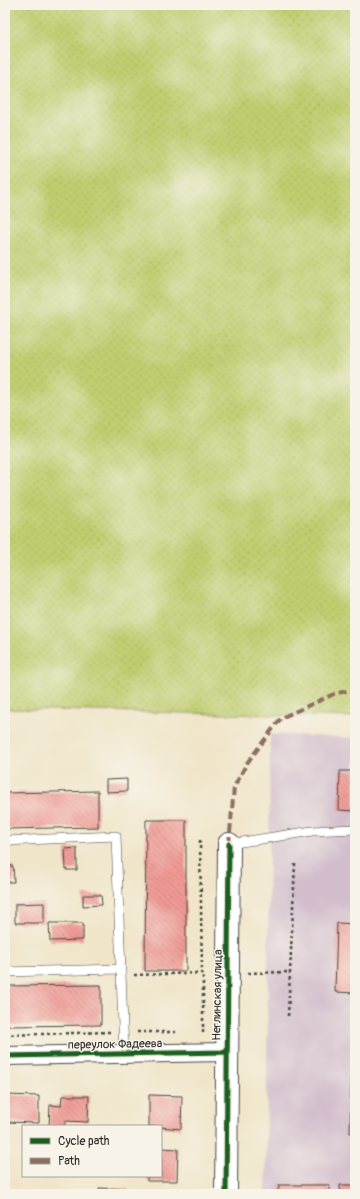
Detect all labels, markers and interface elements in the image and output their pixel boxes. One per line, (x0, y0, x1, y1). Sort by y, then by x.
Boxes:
street label: Неглинская улица (209, 949, 226, 1041)
street label: переулок Фадеева (68, 1036, 163, 1053)
legend (22, 1125, 162, 1177)
text: Cycle path (58, 1134, 110, 1149)
text: Path (58, 1154, 80, 1169)

